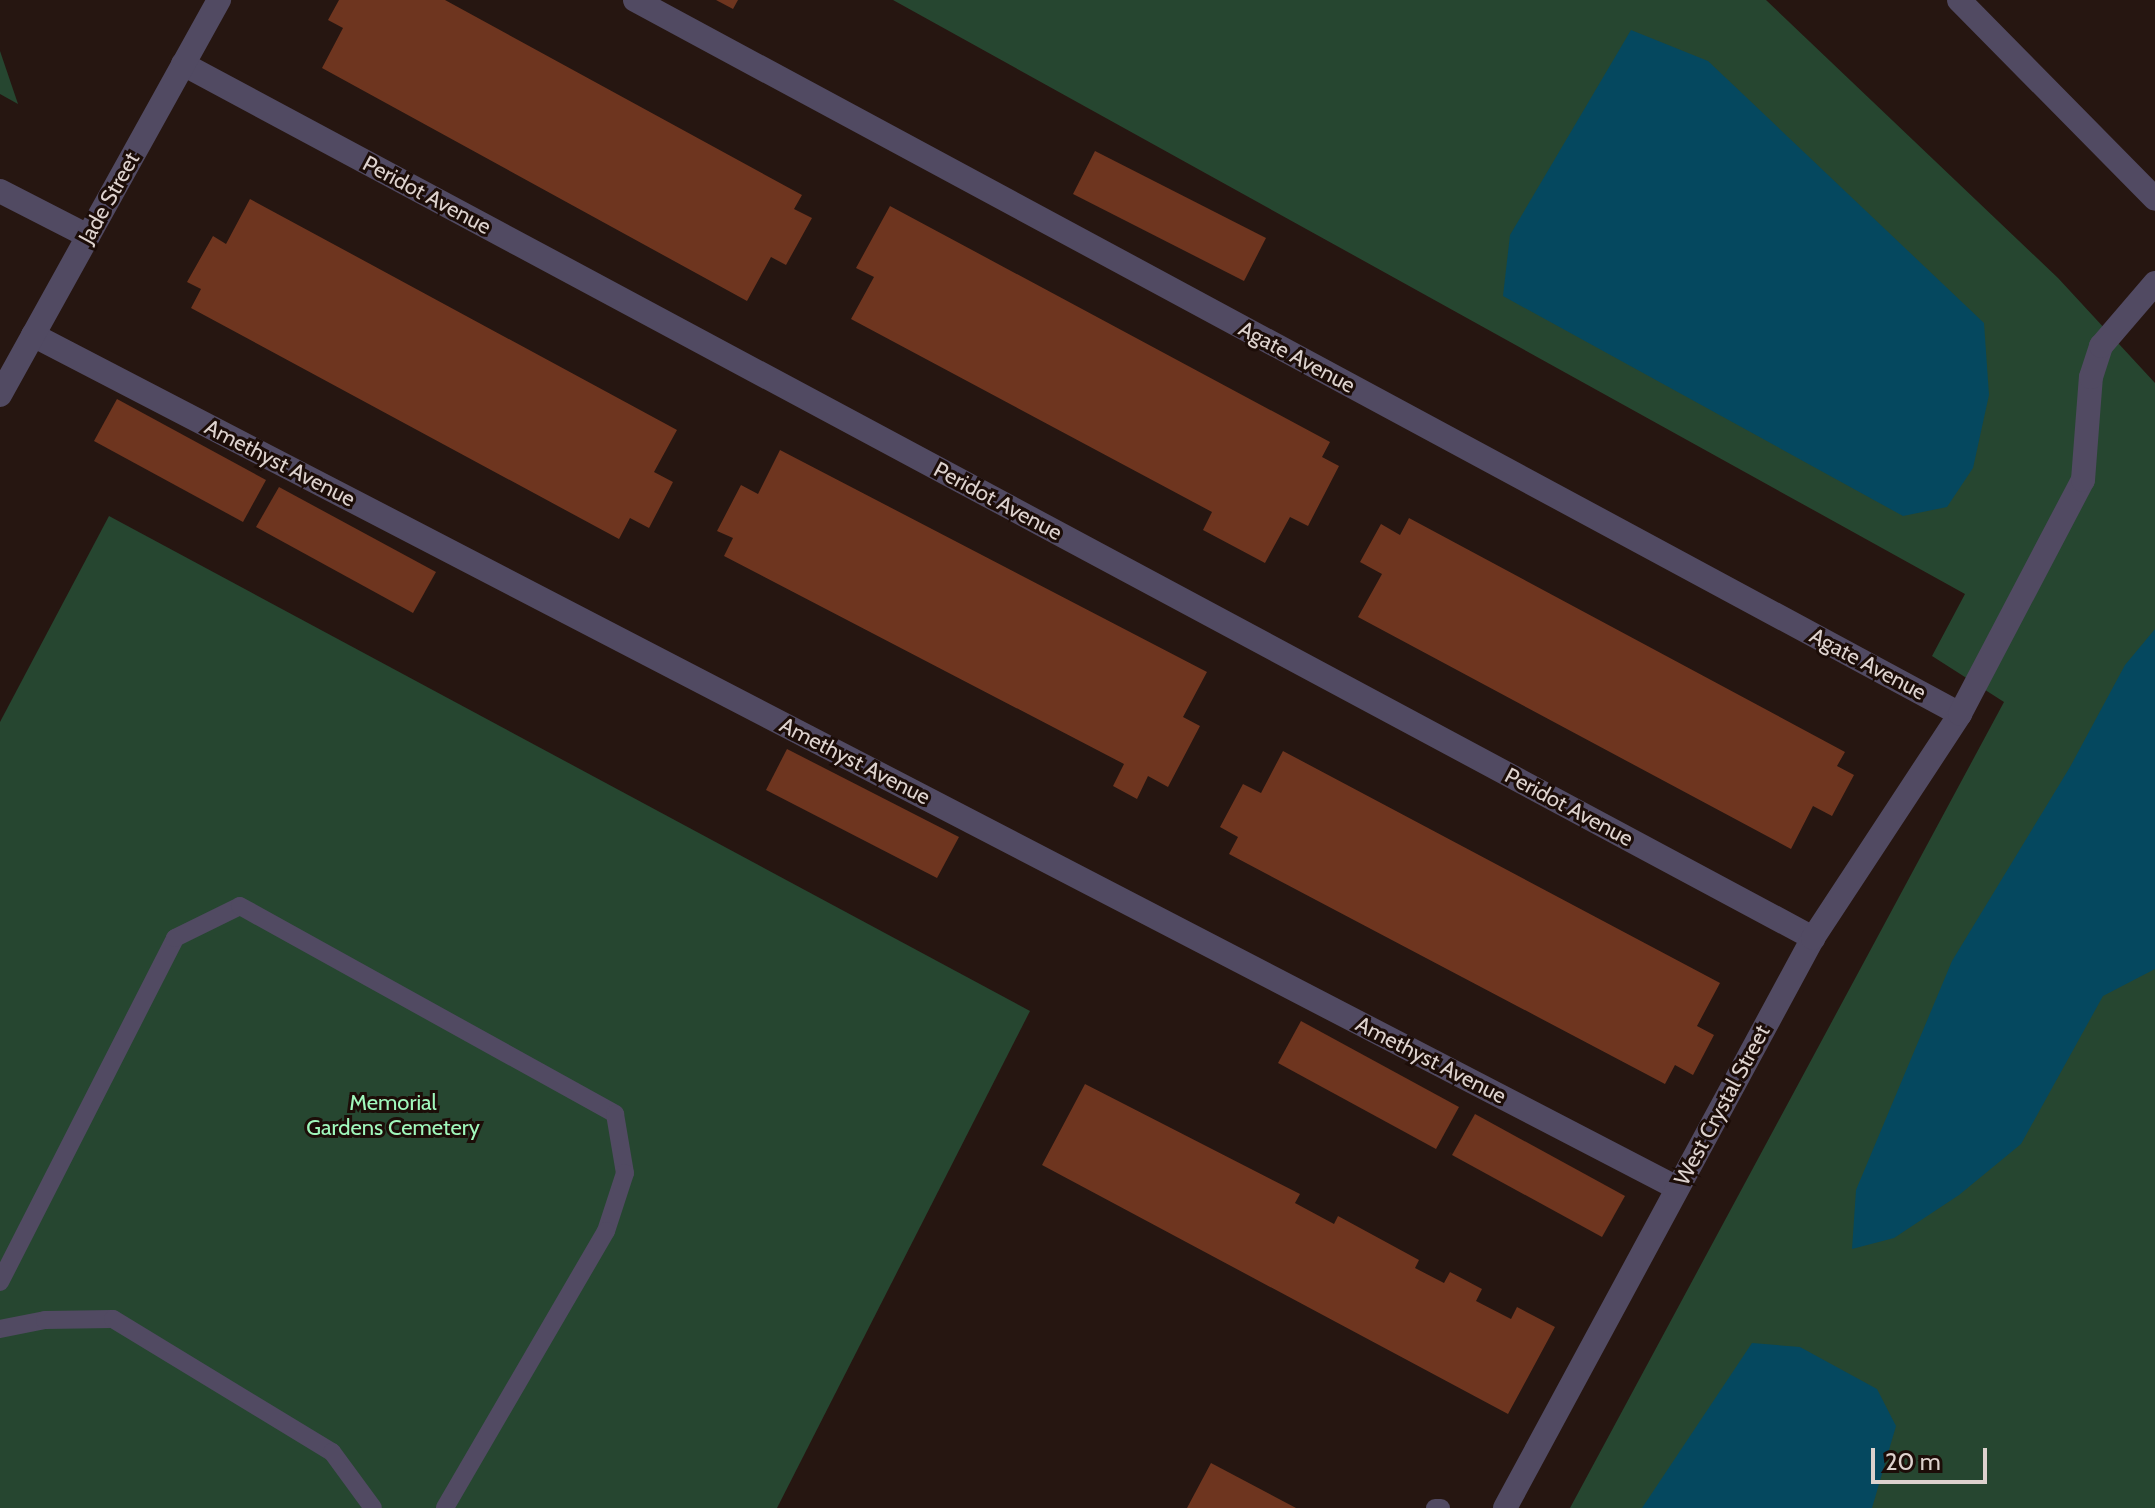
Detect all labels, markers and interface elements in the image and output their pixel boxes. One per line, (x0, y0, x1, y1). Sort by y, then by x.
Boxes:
street label: Jade Street (73, 147, 145, 249)
street label: Peridot Avenue (358, 150, 496, 240)
street label: Agate Avenue (1234, 315, 1360, 399)
street label: Amethyst Avenue (200, 414, 360, 512)
street label: Peridot Avenue (929, 456, 1067, 546)
street label: Agate Avenue (1805, 622, 1931, 706)
street label: Amethyst Avenue (775, 712, 935, 810)
street label: Peridot Avenue (1500, 762, 1638, 852)
street label: Amethyst Avenue (1351, 1011, 1511, 1109)
street label: West Crystal Street (1669, 1020, 1775, 1190)
park label: Memorial Gardens Cemetery (306, 1089, 480, 1140)
scale bar (1875, 1432, 1991, 1482)
text: 20 m (1885, 1447, 1941, 1476)

